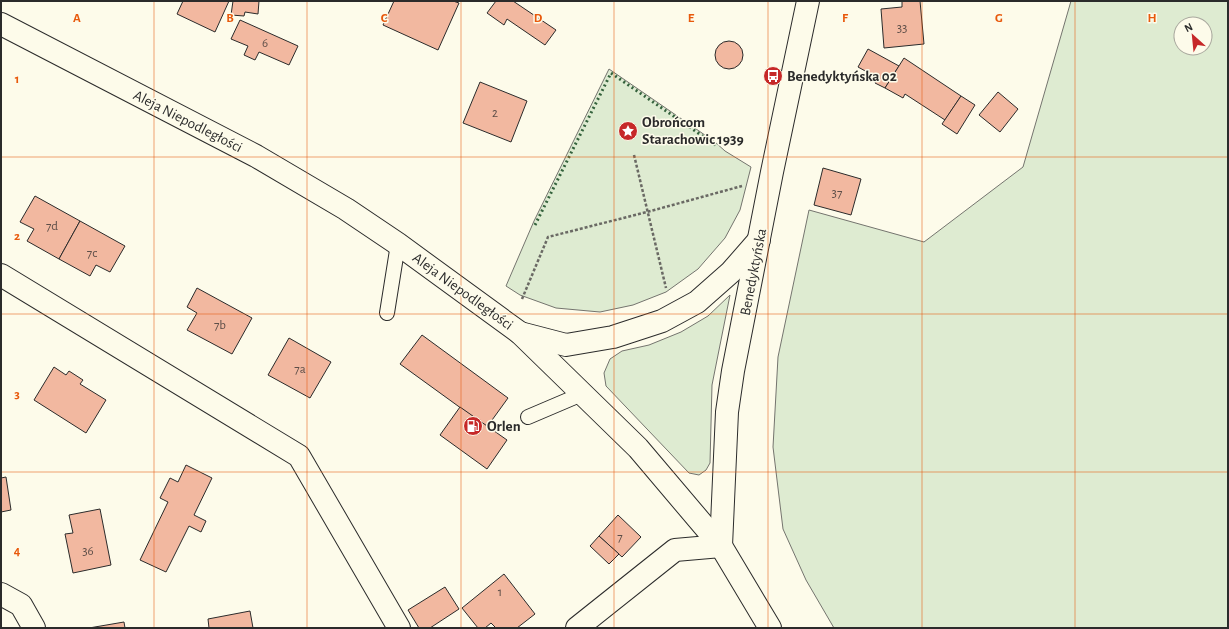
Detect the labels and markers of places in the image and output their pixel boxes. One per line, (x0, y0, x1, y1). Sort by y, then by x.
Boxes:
bus stop icon: Benedyktyńska 02 (762, 65, 784, 87)
place label: Benedyktyńska 02 (787, 69, 897, 84)
place label: Obrońcom Starachowic 1939 (642, 115, 744, 147)
place icon: Obrońcom Starachowic 1939 (617, 120, 639, 142)
fuel station icon: Orlen (462, 415, 484, 437)
place label: Orlen (487, 419, 521, 434)

